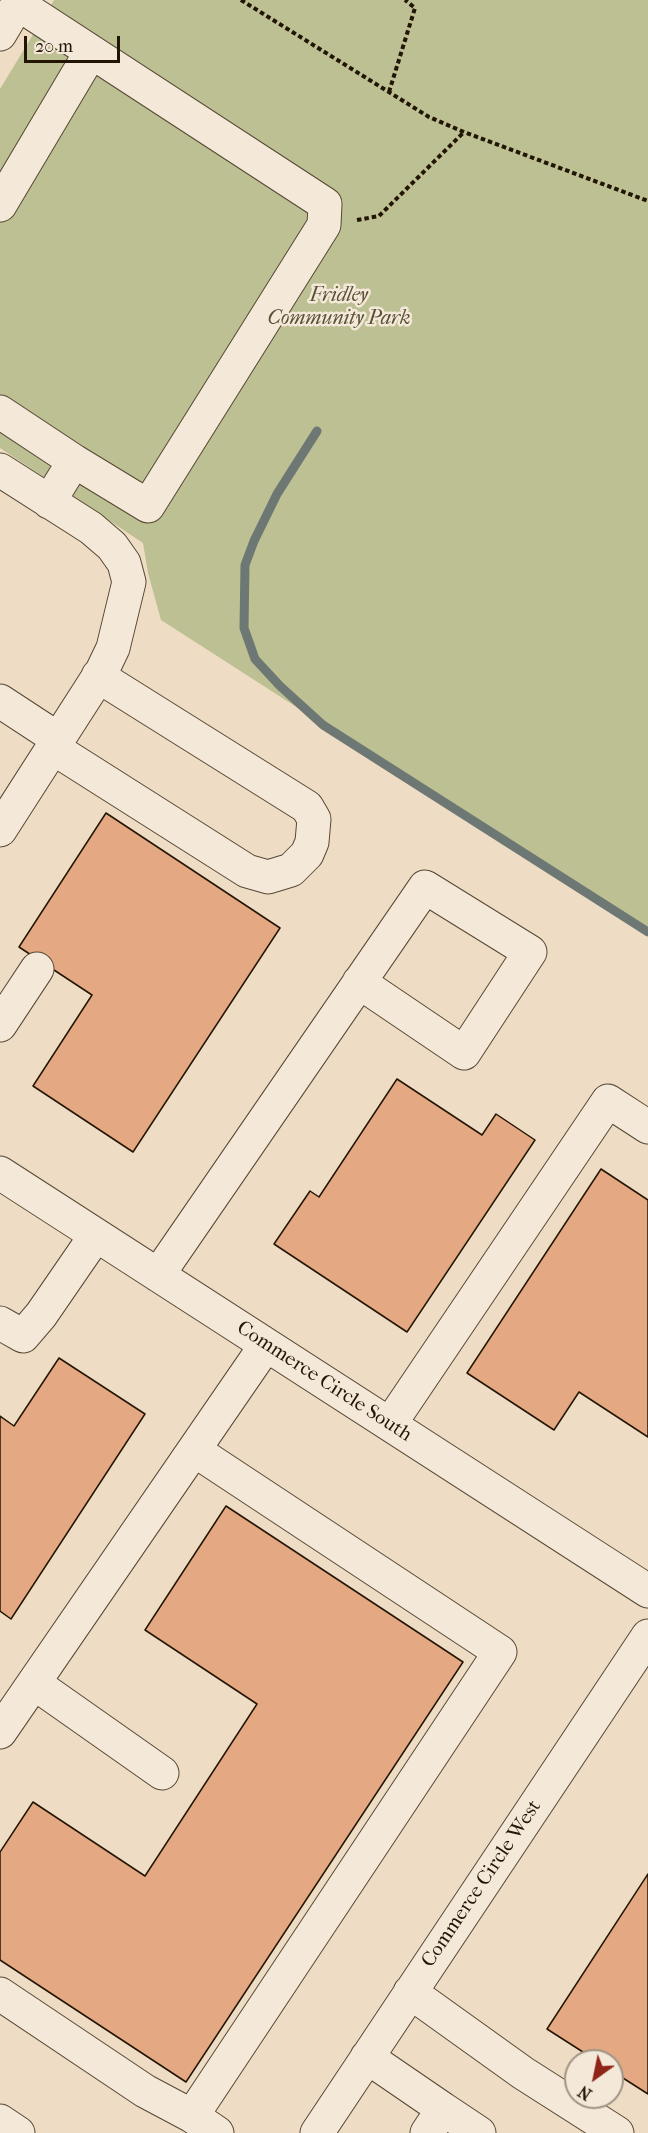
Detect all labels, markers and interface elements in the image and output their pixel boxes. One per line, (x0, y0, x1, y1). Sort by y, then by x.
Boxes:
scale bar (27, 24, 123, 62)
text: 20 m (35, 36, 73, 57)
park label: Fridley Community Park (267, 284, 411, 331)
street label: Commerce Circle South (232, 1316, 416, 1448)
street label: Commerce Circle West (417, 1796, 547, 1972)
north arrow (564, 2049, 624, 2109)
text: N (575, 2082, 595, 2104)

